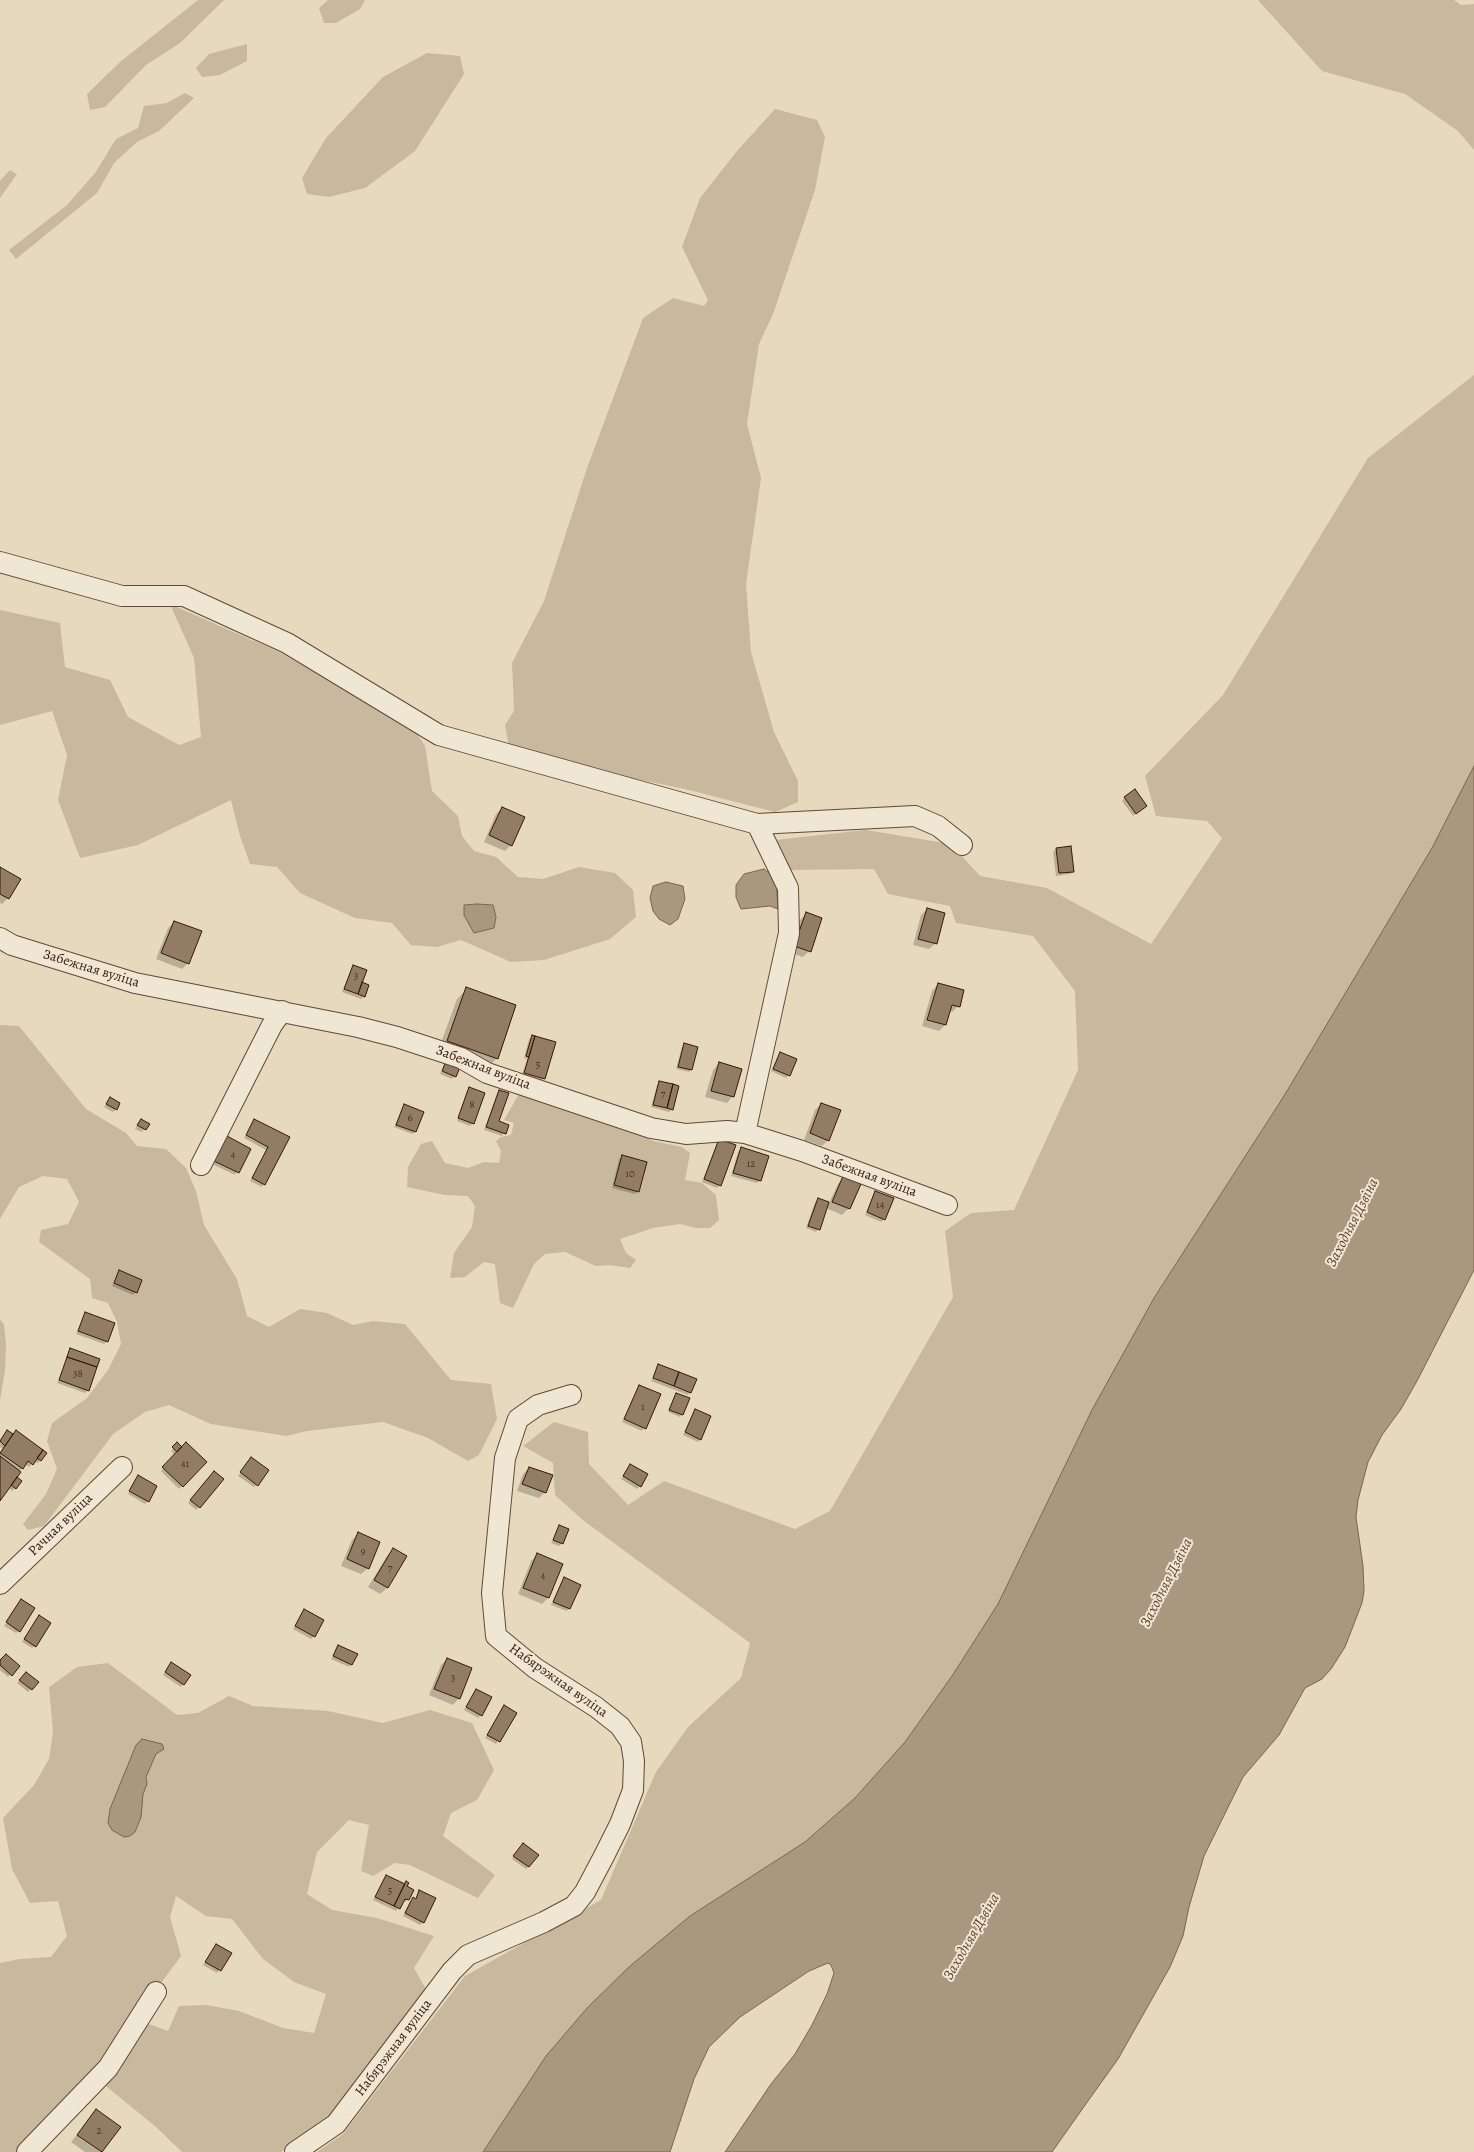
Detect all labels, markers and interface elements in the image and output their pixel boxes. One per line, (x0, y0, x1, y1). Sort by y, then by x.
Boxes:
street label: Забежная вуліца (41, 946, 141, 992)
house number: 3 (354, 969, 358, 983)
street label: Забежная вуліца (433, 1042, 533, 1094)
house number: 5 (536, 1058, 540, 1072)
house number: 7 (661, 1087, 665, 1101)
house number: 8 (469, 1098, 475, 1112)
house number: 6 (407, 1111, 413, 1125)
house number: 4 (231, 1148, 235, 1162)
street label: Забежная вуліца (819, 1151, 919, 1201)
house number: 12 (747, 1157, 755, 1171)
house number: 10 (625, 1167, 635, 1181)
water label: Заходняя Дзвіна (1323, 1176, 1383, 1270)
house number: 14 (876, 1198, 884, 1212)
house number: 38 (73, 1367, 83, 1381)
house number: 1 (641, 1400, 645, 1414)
house number: 41 (181, 1457, 189, 1471)
street label: Рачная вуліца (25, 1490, 97, 1560)
water label: Заходняя Дзвіна (1137, 1536, 1197, 1630)
house number: 9 (360, 1544, 366, 1558)
house number: 7 (388, 1561, 392, 1575)
house number: 4 (541, 1569, 545, 1583)
street label: Набярэжная вуліца (505, 1641, 611, 1721)
house number: 3 (451, 1671, 455, 1685)
house number: 5 (388, 1884, 392, 1898)
water label: Заходняя Дзвіна (940, 1891, 1004, 1983)
street label: Набярэжная вуліца (352, 1996, 436, 2100)
house number: 2 (96, 2124, 102, 2138)

